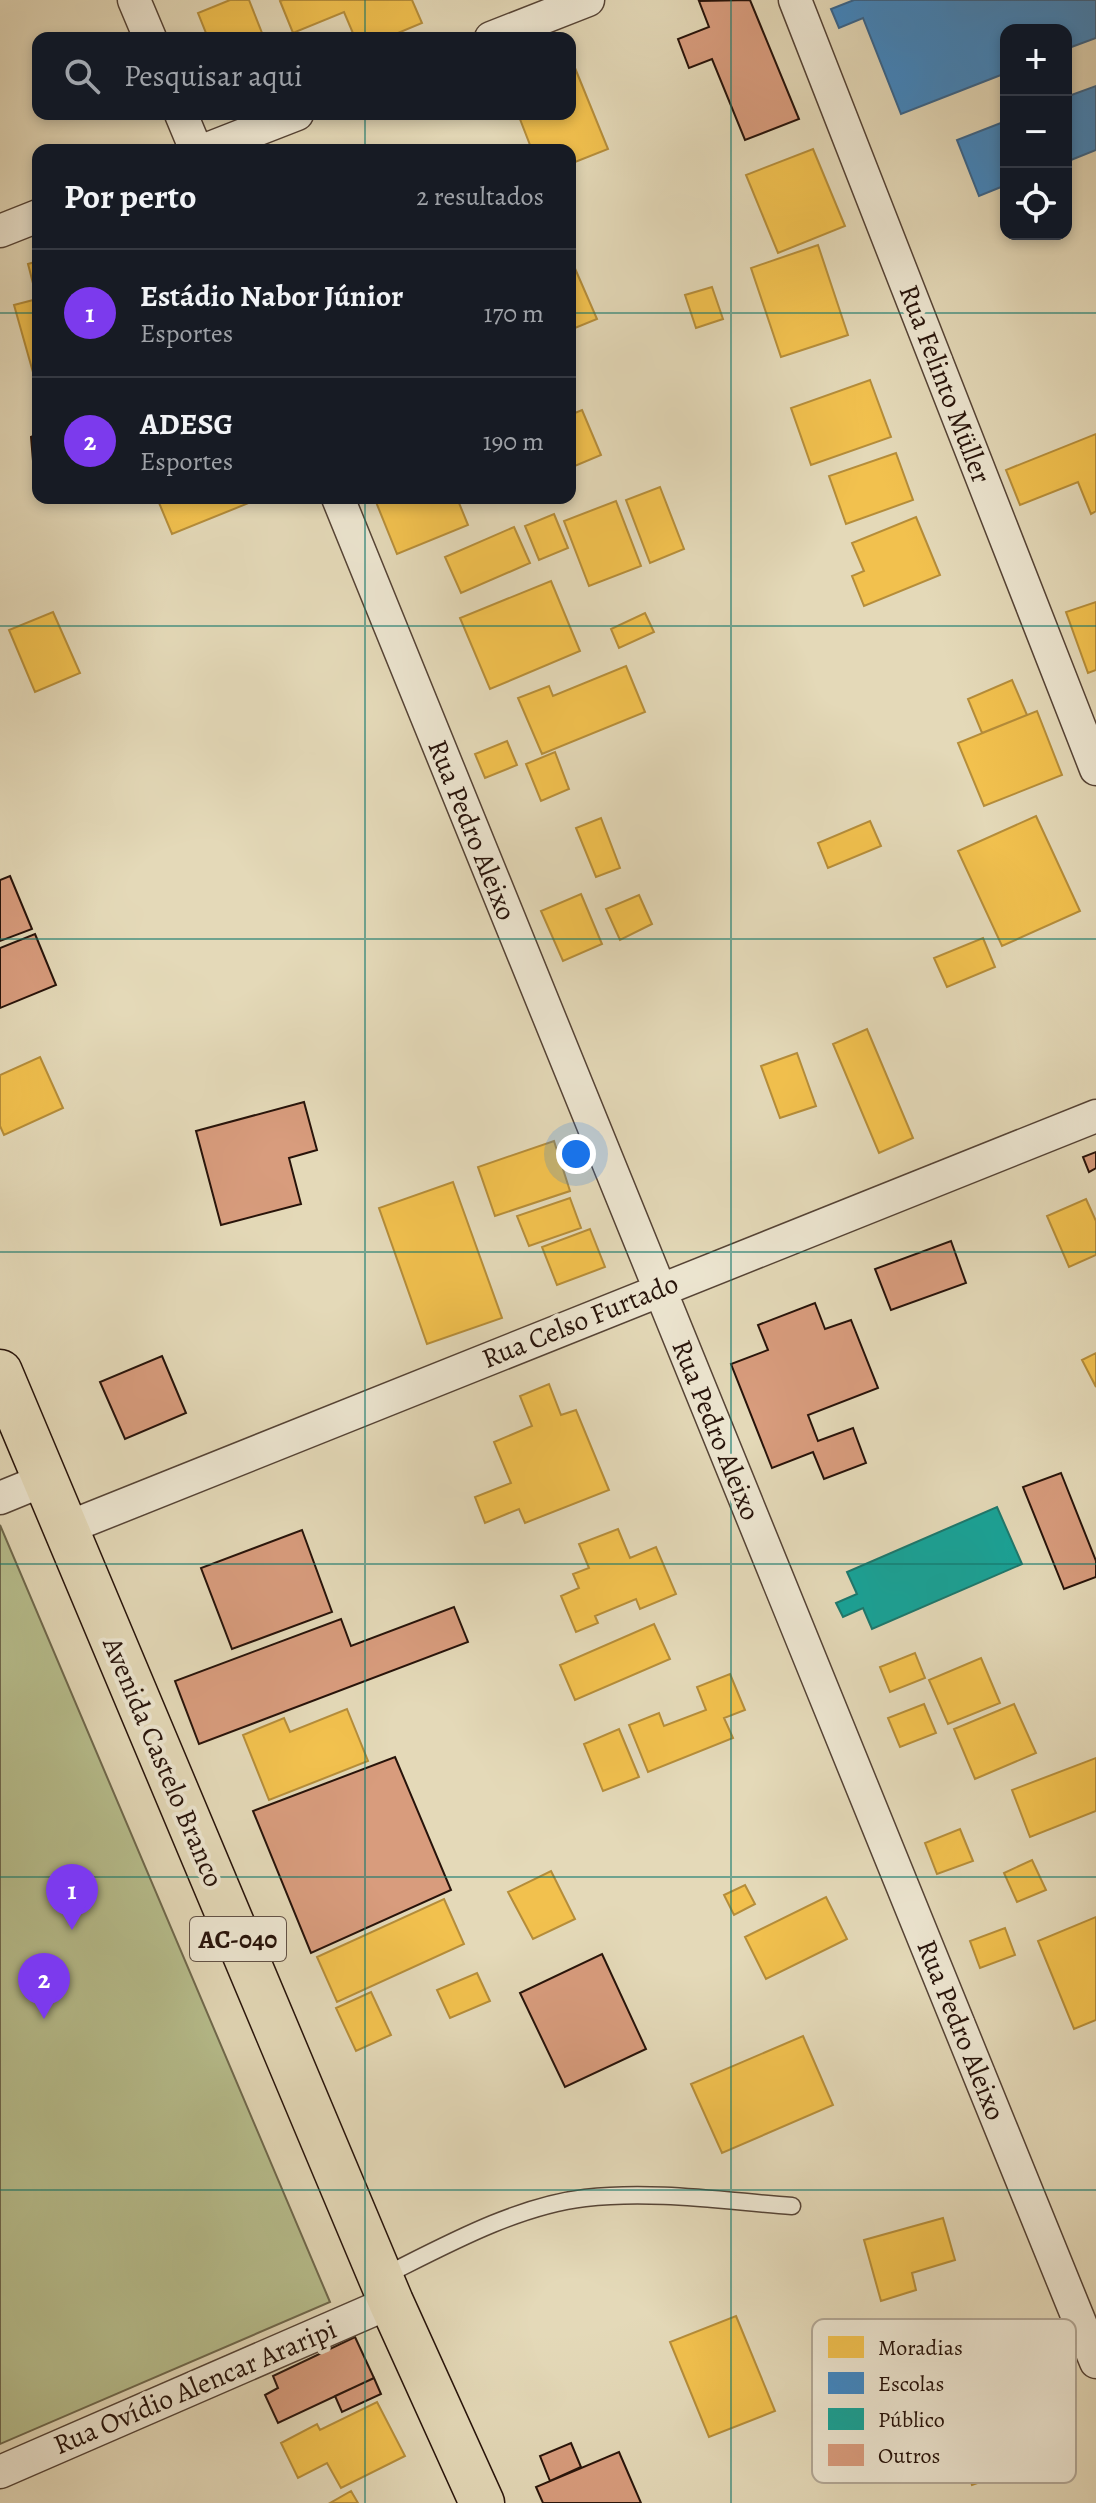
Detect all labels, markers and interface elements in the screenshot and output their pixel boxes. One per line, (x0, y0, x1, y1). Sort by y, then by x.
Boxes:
map controls (1000, 24, 1072, 240)
button: + (1000, 24, 1072, 96)
search box (32, 32, 576, 120)
icon: search (60, 54, 104, 98)
text: Pesquisar aqui (124, 56, 302, 96)
button: − (1000, 96, 1072, 168)
button: locate (1000, 168, 1072, 240)
text: Por perto (64, 173, 197, 220)
text: 2 resultados (416, 179, 544, 214)
text: Estádio Nabor Júnior (140, 276, 403, 316)
street label: Rua Felinto Müller (890, 279, 1000, 489)
text: 1 (85, 296, 95, 331)
text: 170 m (484, 296, 544, 331)
text: Esportes (140, 316, 233, 351)
text: ADESG (140, 404, 233, 444)
text: 2 (84, 424, 96, 459)
text: 190 m (483, 424, 544, 459)
text: Esportes (140, 444, 233, 479)
street label: Rua Pedro Aleixo (419, 734, 525, 926)
your location (556, 1134, 596, 1174)
street label: Rua Celso Furtado (476, 1264, 684, 1378)
street label: Rua Pedro Aleixo (663, 1334, 769, 1526)
street label: Avenida Castelo Branco (93, 1630, 233, 1893)
pin: 1 (46, 1864, 98, 1930)
road number: AC-040 (190, 1917, 286, 1961)
street label: Rua Pedro Aleixo (908, 1934, 1014, 2126)
pin: 2 (18, 1953, 70, 2019)
street label: Rua Ovídio Alencar Araripi (47, 2310, 343, 2464)
legend (812, 2319, 1076, 2483)
text: Moradias (878, 2333, 963, 2363)
text: Escolas (878, 2369, 944, 2399)
text: Público (878, 2405, 945, 2435)
text: Outros (878, 2441, 940, 2471)

